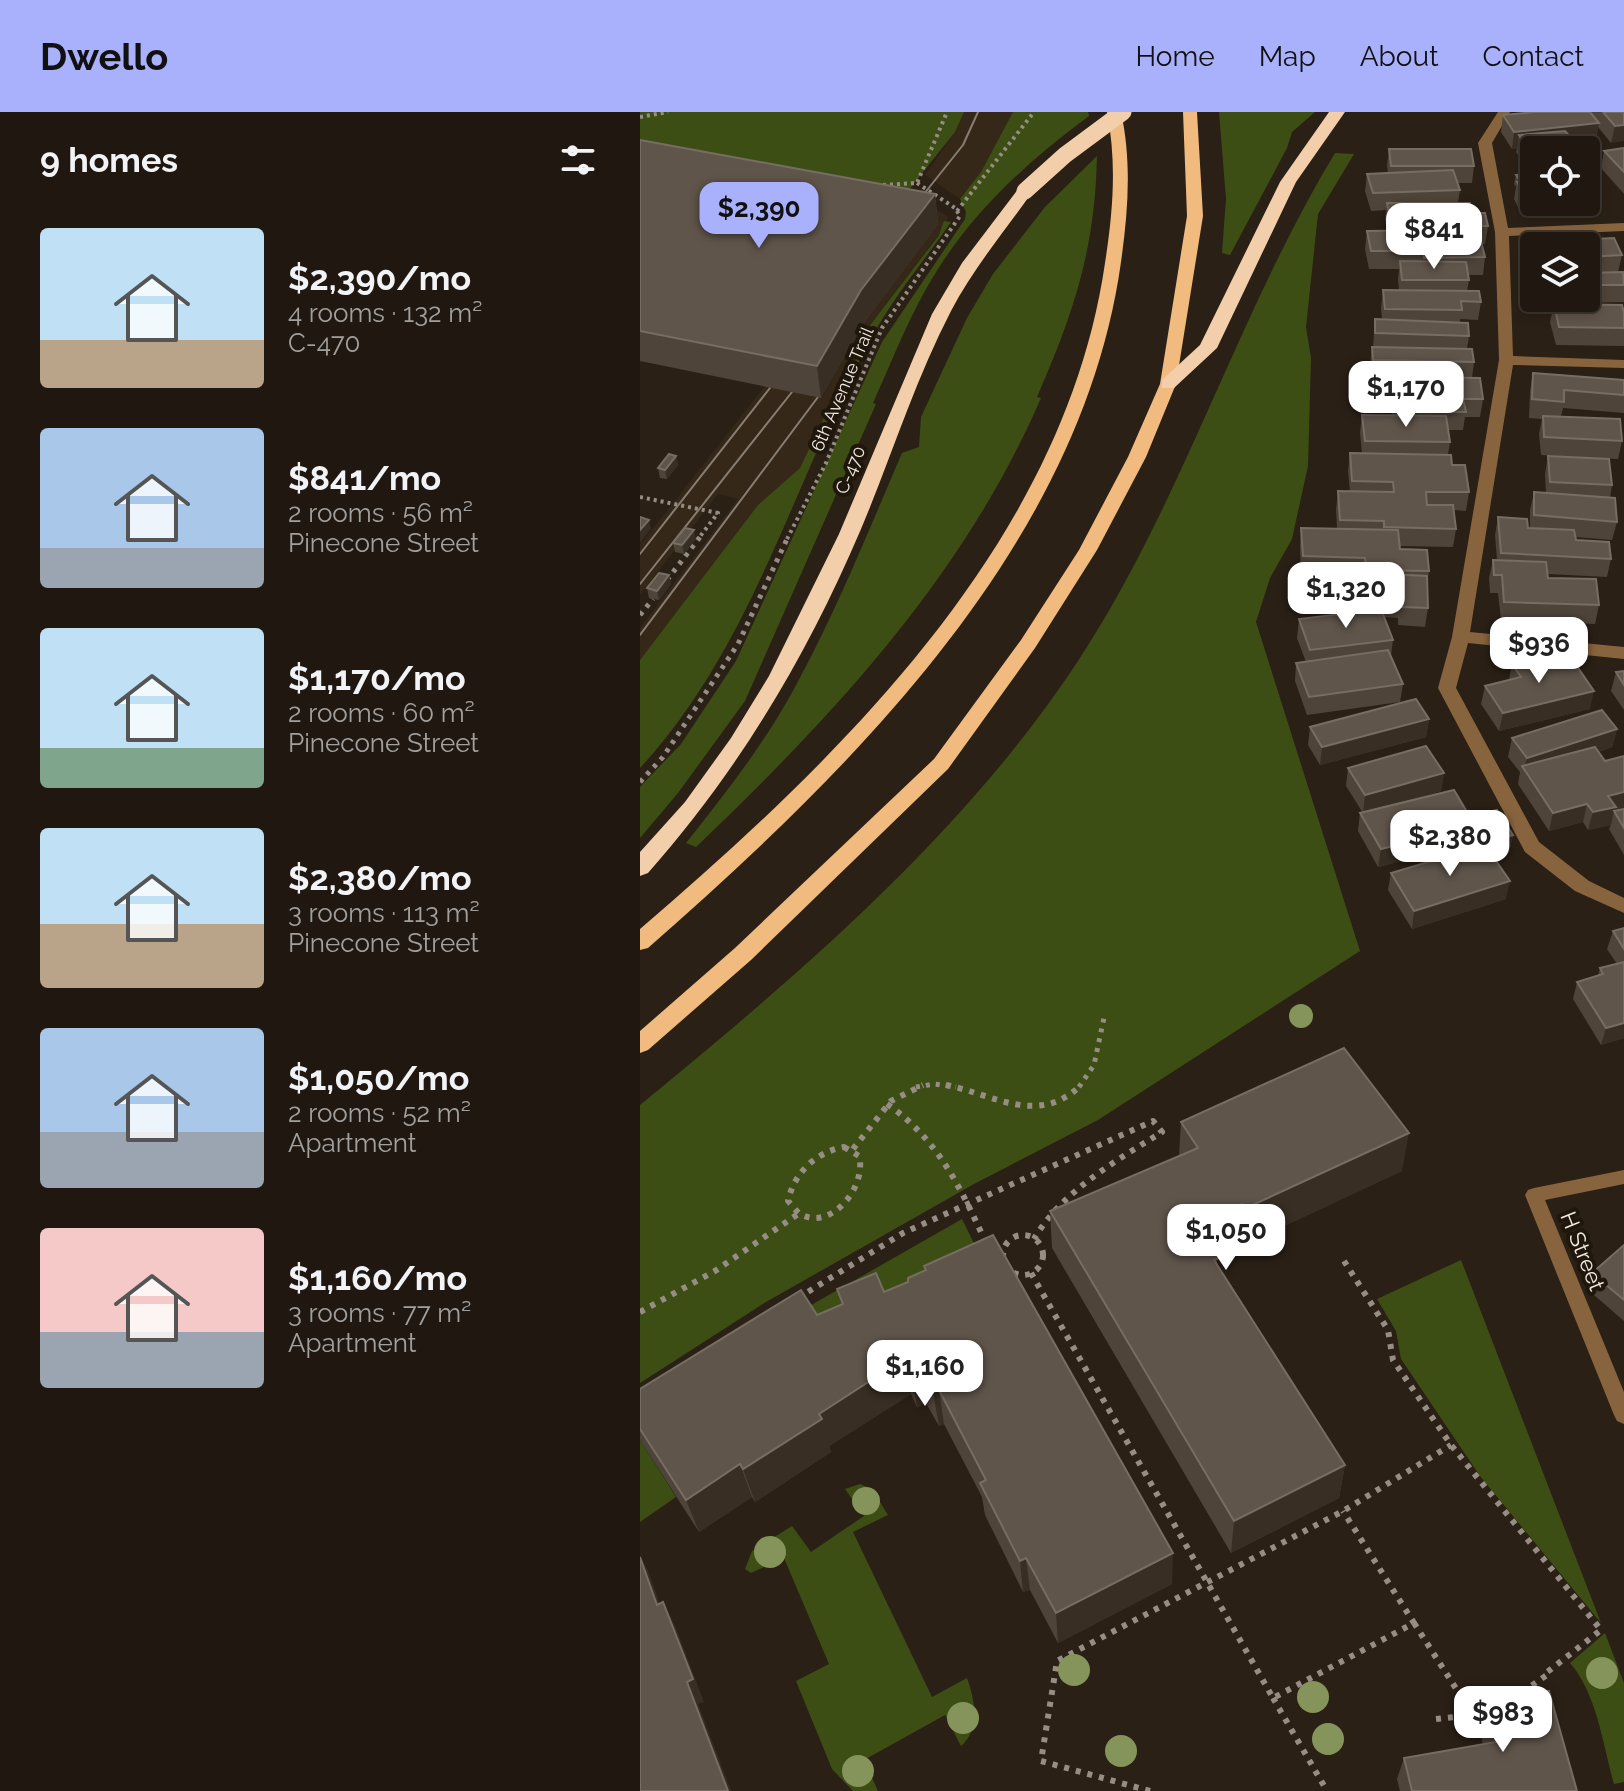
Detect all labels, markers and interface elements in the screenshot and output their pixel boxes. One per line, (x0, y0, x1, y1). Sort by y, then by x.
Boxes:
text: Dwello (40, 34, 168, 79)
text: Home (1135, 40, 1215, 73)
text: Map (1259, 40, 1316, 73)
text: About (1360, 40, 1439, 73)
text: Contact (1483, 40, 1584, 73)
map controls (1520, 136, 1600, 312)
button: locate (1520, 136, 1600, 216)
icon: filters (556, 138, 600, 182)
text: 9 homes (40, 140, 178, 180)
pin: $2,390 (694, 182, 824, 250)
text: $2,390 (718, 193, 800, 223)
pin: $841 (1387, 203, 1481, 271)
text: $841 (1404, 214, 1464, 244)
button: layers (1520, 232, 1600, 312)
text: $2,390/mo (288, 258, 471, 298)
icon: home (104, 260, 200, 356)
text: 4 rooms · 132 m² (288, 298, 482, 328)
street label: 6th Avenue Trail (806, 324, 878, 454)
text: C-470 (288, 328, 360, 358)
pin: $1,170 (1341, 361, 1471, 429)
text: $1,170 (1367, 372, 1445, 402)
street label: C-470 (831, 443, 869, 497)
text: $841/mo (288, 458, 441, 498)
icon: home (104, 460, 200, 556)
text: 2 rooms · 56 m² (288, 498, 473, 528)
text: Pinecone Street (288, 528, 479, 558)
pin: $1,320 (1281, 562, 1411, 630)
text: $1,320 (1306, 573, 1386, 603)
pin: $936 (1492, 617, 1586, 685)
text: $936 (1508, 628, 1570, 658)
text: $1,170/mo (288, 658, 466, 698)
icon: home (104, 660, 200, 756)
text: 2 rooms · 60 m² (288, 698, 475, 728)
text: Pinecone Street (288, 728, 479, 758)
pin: $2,380 (1385, 810, 1515, 878)
text: $2,380 (1408, 821, 1492, 851)
text: $2,380/mo (288, 858, 472, 898)
icon: home (104, 860, 200, 956)
text: 3 rooms · 113 m² (288, 898, 480, 928)
text: Pinecone Street (288, 928, 479, 958)
text: $1,050/mo (288, 1058, 469, 1098)
icon: home (104, 1060, 200, 1156)
text: 2 rooms · 52 m² (288, 1098, 471, 1128)
text: Apartment (288, 1128, 417, 1158)
pin: $1,050 (1161, 1204, 1291, 1272)
street label: H Street (1555, 1208, 1611, 1295)
text: $1,050 (1185, 1215, 1267, 1245)
text: $1,160/mo (288, 1258, 467, 1298)
icon: home (104, 1260, 200, 1356)
text: 3 rooms · 77 m² (288, 1298, 471, 1328)
text: Apartment (288, 1328, 417, 1358)
pin: $1,160 (860, 1340, 990, 1408)
text: $1,160 (885, 1351, 965, 1381)
pin: $983 (1456, 1686, 1550, 1754)
text: $983 (1472, 1697, 1534, 1727)

